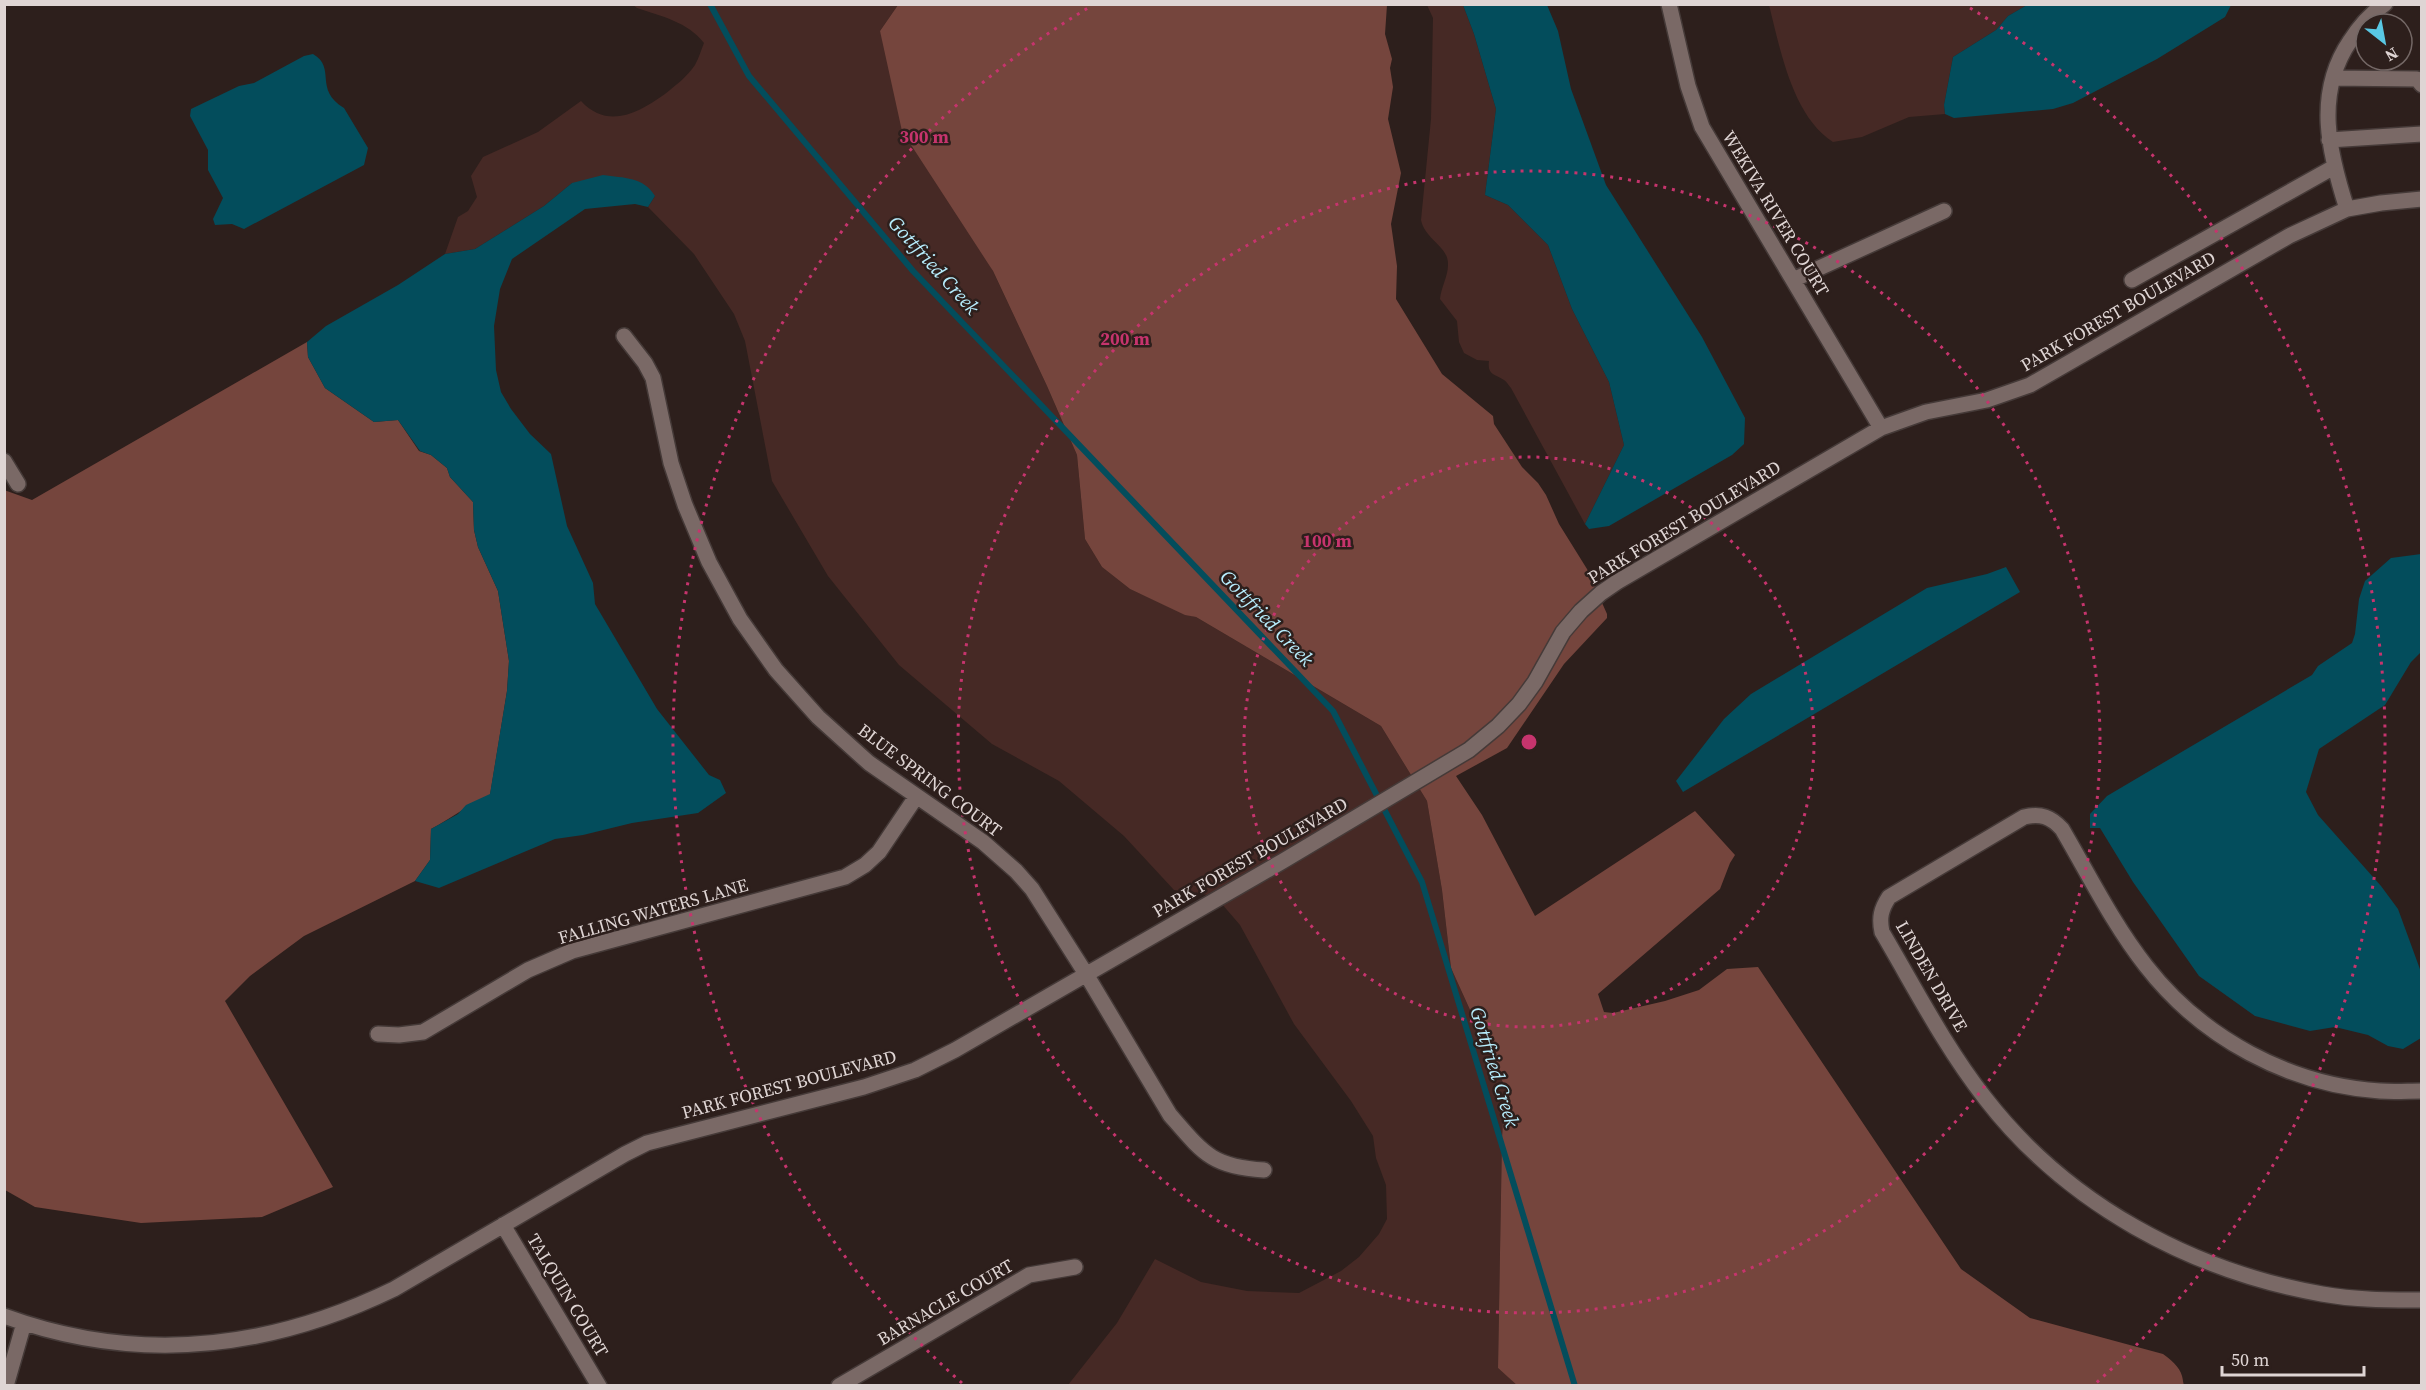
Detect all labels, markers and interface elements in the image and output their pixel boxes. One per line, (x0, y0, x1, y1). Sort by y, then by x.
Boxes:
north arrow (2354, 12, 2414, 72)
text: N (2381, 42, 2402, 67)
text: 300 m (899, 124, 949, 149)
street label: WEKIVA RIVER COURT (1717, 126, 1835, 300)
water label: Gottfried Creek (882, 209, 986, 321)
street label: PARK FOREST BOULEVARD (2016, 245, 2220, 377)
text: 200 m (1100, 326, 1150, 351)
street label: PARK FOREST BOULEVARD (1583, 454, 1785, 590)
text: 100 m (1302, 528, 1352, 553)
water label: Gottfried Creek (1214, 563, 1321, 673)
street label: BLUE SPRING COURT (853, 718, 1007, 842)
centre of rings (1519, 732, 1539, 752)
street label: PARK FOREST BOULEVARD (1148, 791, 1352, 923)
street label: FALLING WATERS LANE (555, 872, 751, 950)
street label: LINDEN DRIVE (1890, 916, 1974, 1036)
water label: Gottfried Creek (1463, 1003, 1527, 1131)
street label: PARK FOREST BOULEVARD (679, 1043, 899, 1125)
street label: TALQUIN COURT (521, 1229, 615, 1361)
street label: BARNACLE COURT (872, 1253, 1018, 1351)
scale bar (2222, 1339, 2364, 1377)
text: 50 m (2231, 1347, 2269, 1372)

